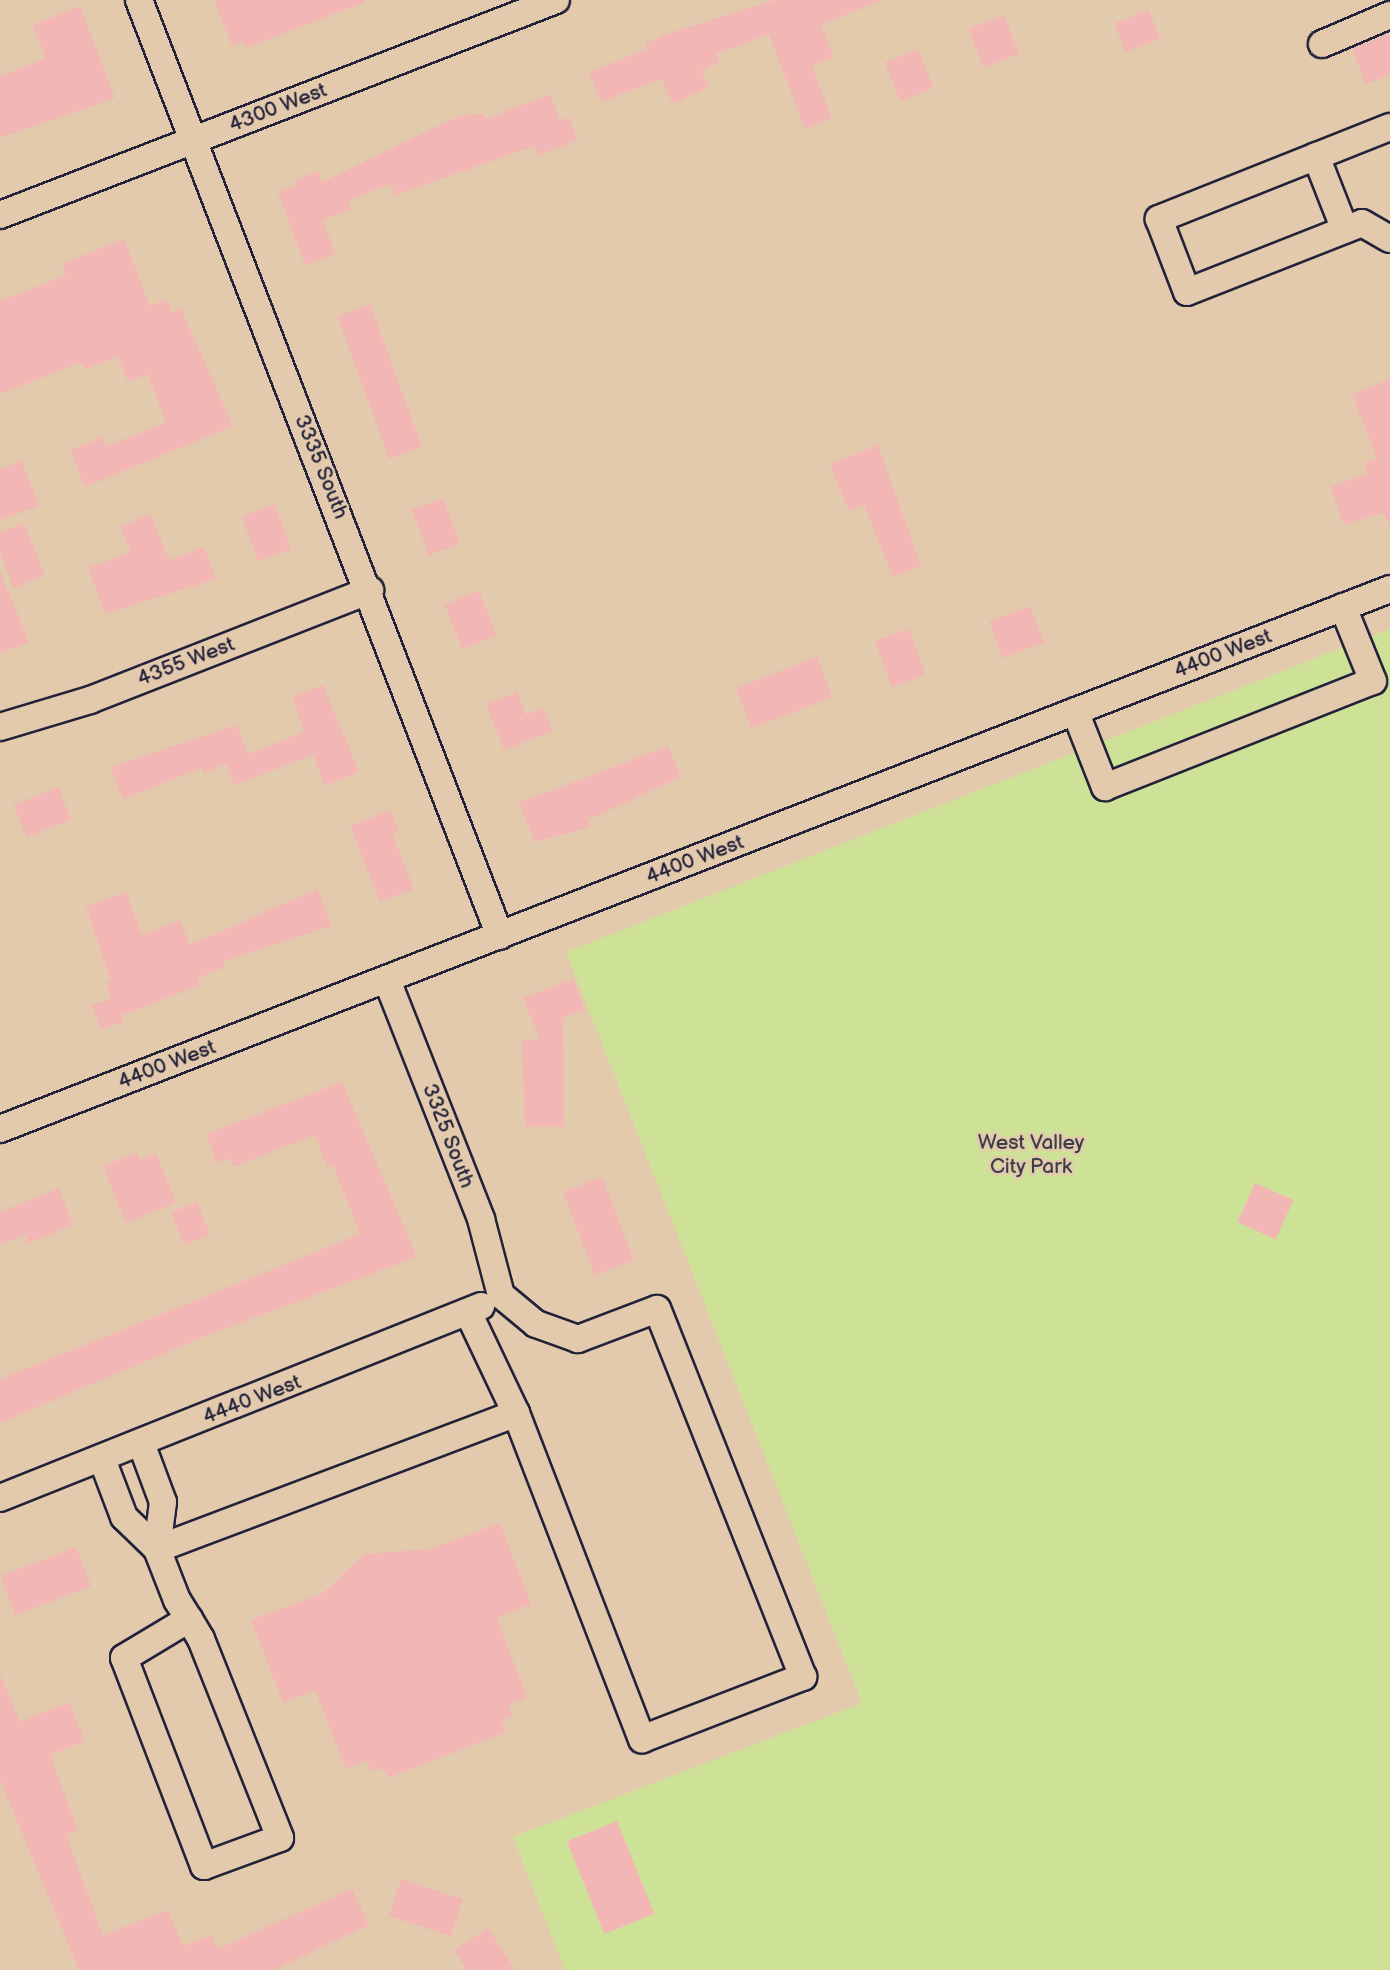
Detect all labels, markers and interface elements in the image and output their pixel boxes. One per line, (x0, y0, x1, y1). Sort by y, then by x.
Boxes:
street label: 4300 West (225, 78, 331, 138)
street label: 3335 South (289, 411, 353, 523)
street label: 4400 West (1170, 624, 1276, 684)
street label: 4355 West (134, 632, 238, 692)
street label: 4400 West (642, 830, 748, 890)
street label: 4400 West (114, 1035, 220, 1095)
street label: 3325 South (417, 1080, 479, 1192)
park label: West Valley City Park (977, 1130, 1085, 1180)
street label: 4440 West (199, 1370, 305, 1430)

